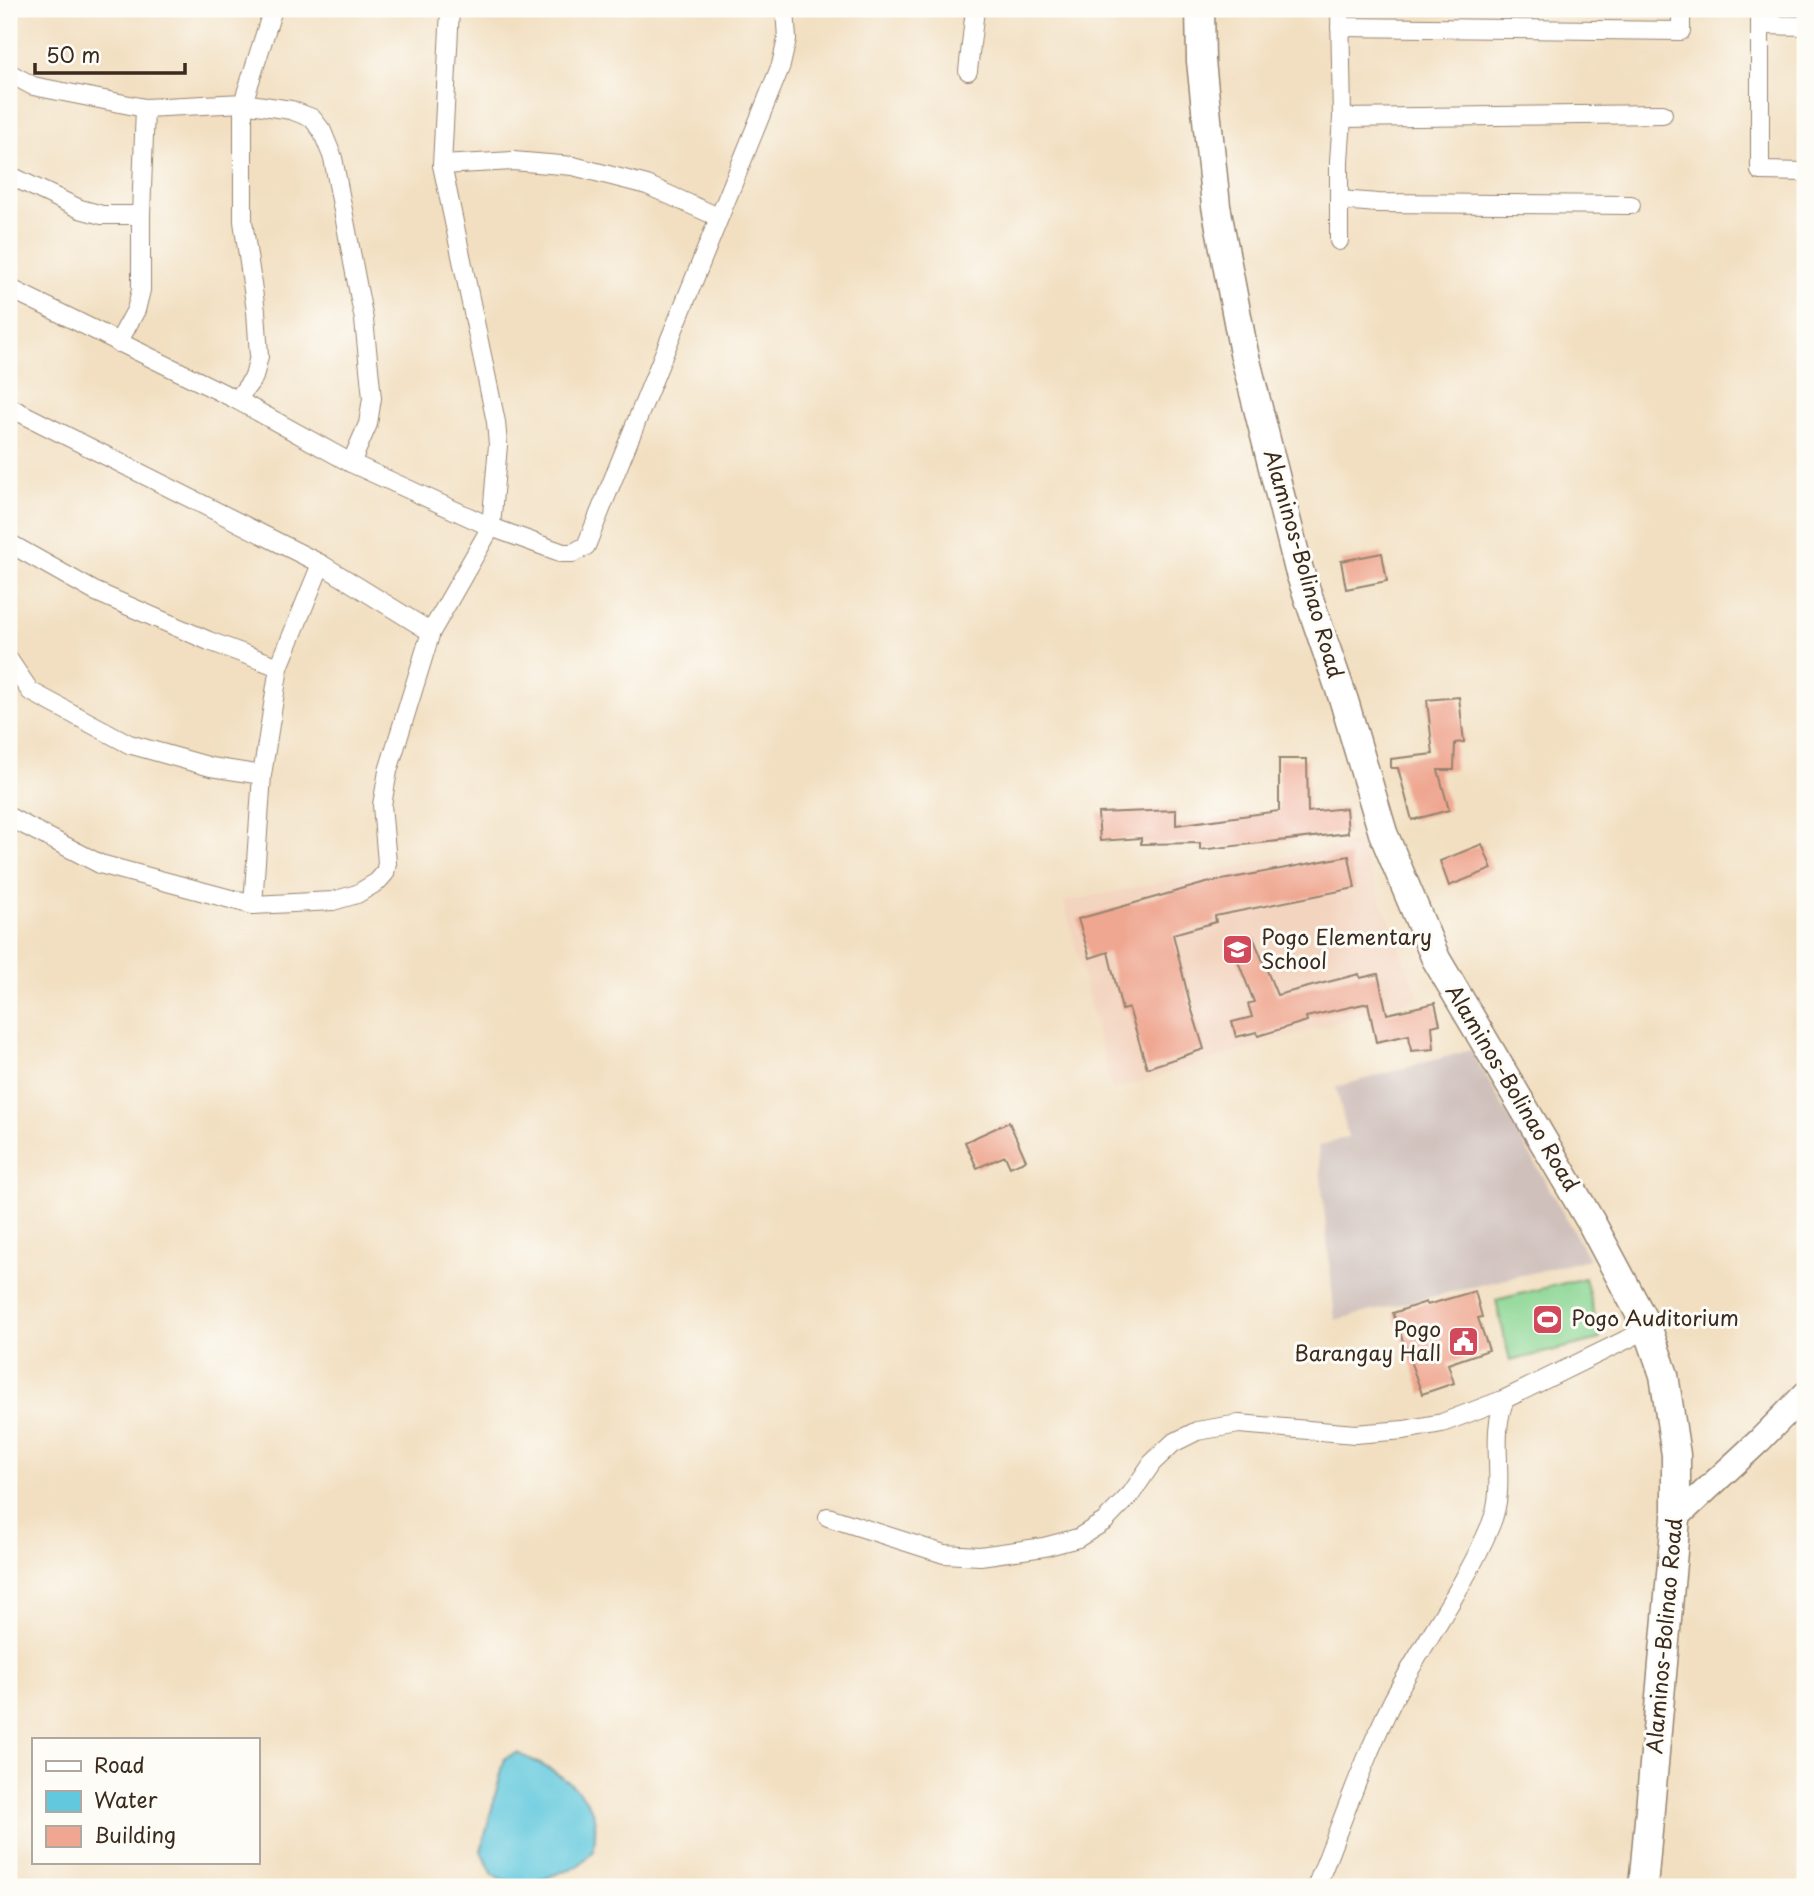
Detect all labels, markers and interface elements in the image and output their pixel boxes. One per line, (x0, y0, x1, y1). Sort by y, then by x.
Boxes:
scale bar (35, 32, 186, 76)
text: 50 m (46, 38, 100, 70)
street label: Alaminos-Bolinao Road (1257, 445, 1353, 682)
place label: Pogo Elementary School (1261, 920, 1432, 976)
school or university icon: Pogo Elementary School (1221, 933, 1255, 967)
street label: Alaminos-Bolinao Road (1439, 977, 1588, 1197)
place label: Pogo Auditorium (1571, 1301, 1739, 1333)
sports icon: Pogo Auditorium (1531, 1302, 1565, 1336)
place label: Pogo Barangay Hall (1294, 1312, 1441, 1368)
public building icon: Pogo Barangay Hall (1447, 1325, 1481, 1359)
street label: Alaminos-Bolinao Road (1637, 1517, 1689, 1755)
legend (32, 1738, 259, 1864)
text: Road (94, 1748, 145, 1780)
text: Water (94, 1783, 158, 1815)
text: Building (94, 1818, 176, 1850)

